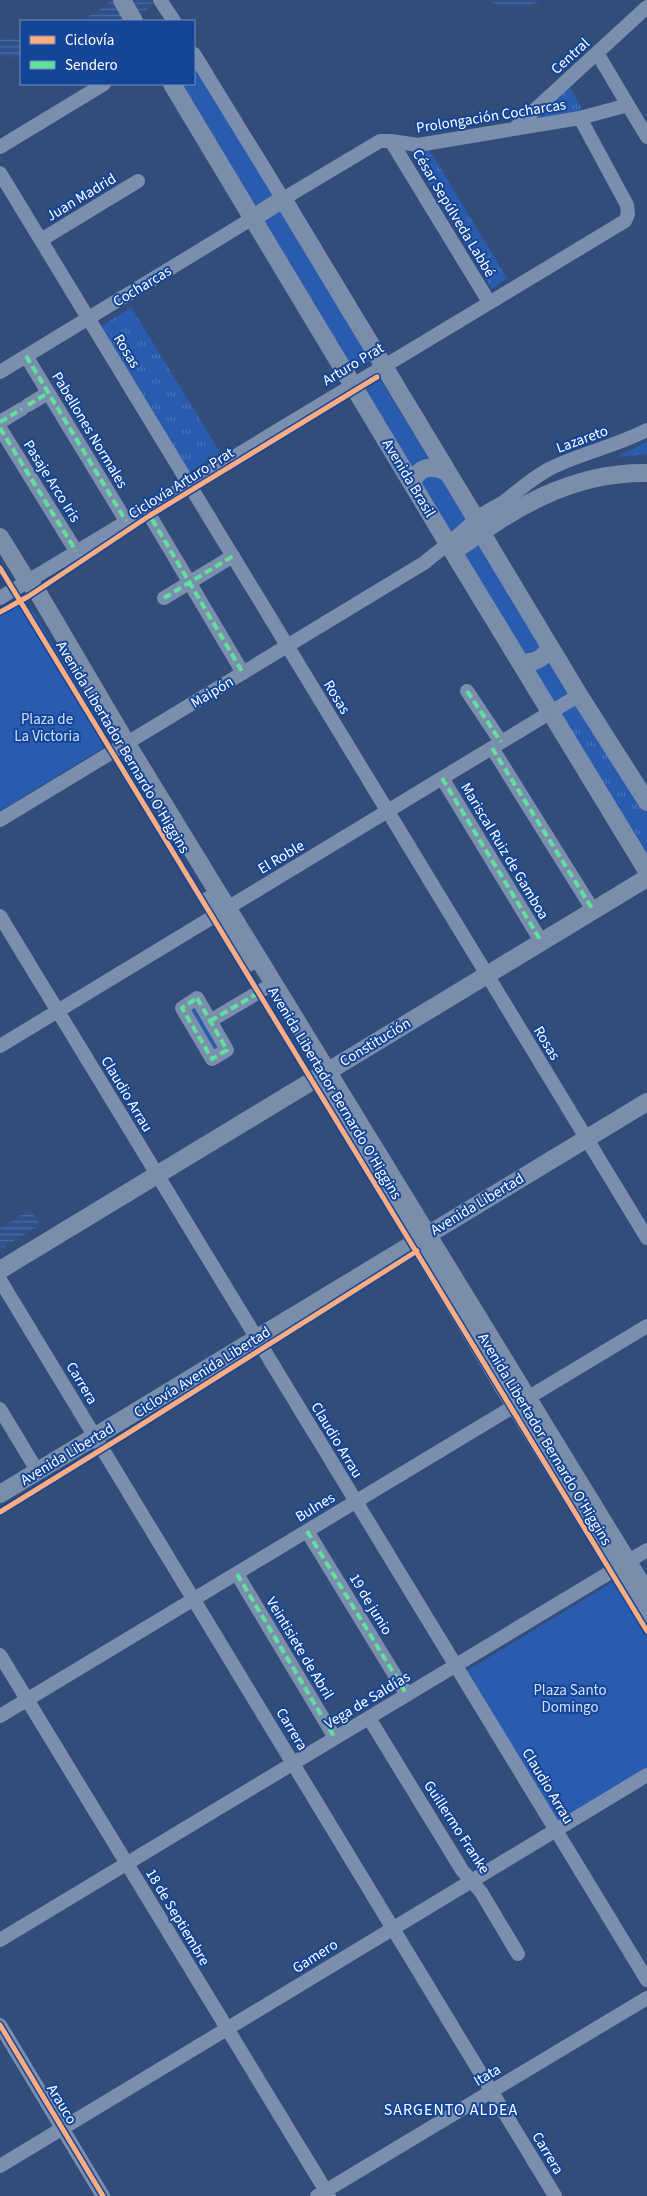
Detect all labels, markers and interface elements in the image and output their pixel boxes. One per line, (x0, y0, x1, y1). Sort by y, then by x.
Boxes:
legend (20, 20, 195, 85)
text: Ciclovía (65, 30, 114, 51)
street label: Central (546, 33, 594, 79)
text: Sendero (65, 55, 118, 76)
street label: Prolongación Cocharcas (415, 94, 568, 139)
street label: César Sepúlveda Labbé (407, 145, 500, 281)
street label: Juan Madrid (42, 168, 120, 227)
street label: Cocharcas (109, 261, 175, 312)
street label: Rosas (108, 330, 145, 372)
street label: Arturo Prat (318, 338, 388, 391)
street label: Pabellones Normales (46, 368, 133, 492)
street label: Lazareto (553, 420, 611, 459)
street label: Avenida Brasil (377, 435, 440, 522)
street label: Pasaje Arco Iris (18, 436, 85, 526)
street label: Ciclovía Arturo Prat (124, 443, 238, 524)
street label: Avenida Libertador Bernardo O'Higgins (51, 637, 194, 857)
street label: Maipón (187, 671, 238, 713)
street label: Rosas (318, 676, 355, 718)
park label: Plaza de La Victoria (14, 709, 80, 747)
street label: Mariscal Ruiz de Gamboa (455, 779, 554, 924)
street label: El Roble (254, 835, 308, 880)
street label: Avenida Libertador Bernardo O'Higgins (263, 983, 406, 1203)
street label: Constitución (336, 1013, 415, 1072)
street label: Rosas (528, 1022, 565, 1064)
street label: Claudio Arrau (96, 1052, 158, 1136)
street label: Avenida Libertad (427, 1168, 528, 1241)
street label: Ciclovía Avenida Libertad (130, 1322, 275, 1423)
street label: Avenida Libertador Bernardo O'Higgins (473, 1329, 616, 1549)
street label: Carrera (61, 1358, 102, 1408)
street label: Claudio Arrau (306, 1398, 368, 1482)
street label: Avenida Libertad (17, 1418, 118, 1491)
street label: Bulnes (292, 1487, 339, 1527)
street label: 19 de junio (344, 1569, 397, 1639)
street label: Veintisiete de Abril (261, 1593, 339, 1704)
street label: Vega de Saldías (320, 1667, 414, 1734)
park label: Plaza Santo Domingo (533, 1680, 607, 1718)
street label: Carrera (271, 1704, 312, 1754)
street label: Claudio Arrau (517, 1744, 579, 1828)
street label: Guillermo Franke (419, 1777, 495, 1878)
street label: 18 de Septiembre (140, 1865, 215, 1970)
street label: Gamero (289, 1934, 342, 1979)
street label: Itata (470, 2059, 505, 2092)
street label: Arauco (41, 2080, 82, 2128)
district label: SARGENTO ALDEA (384, 2099, 518, 2121)
street label: Carrera (527, 2128, 568, 2178)

